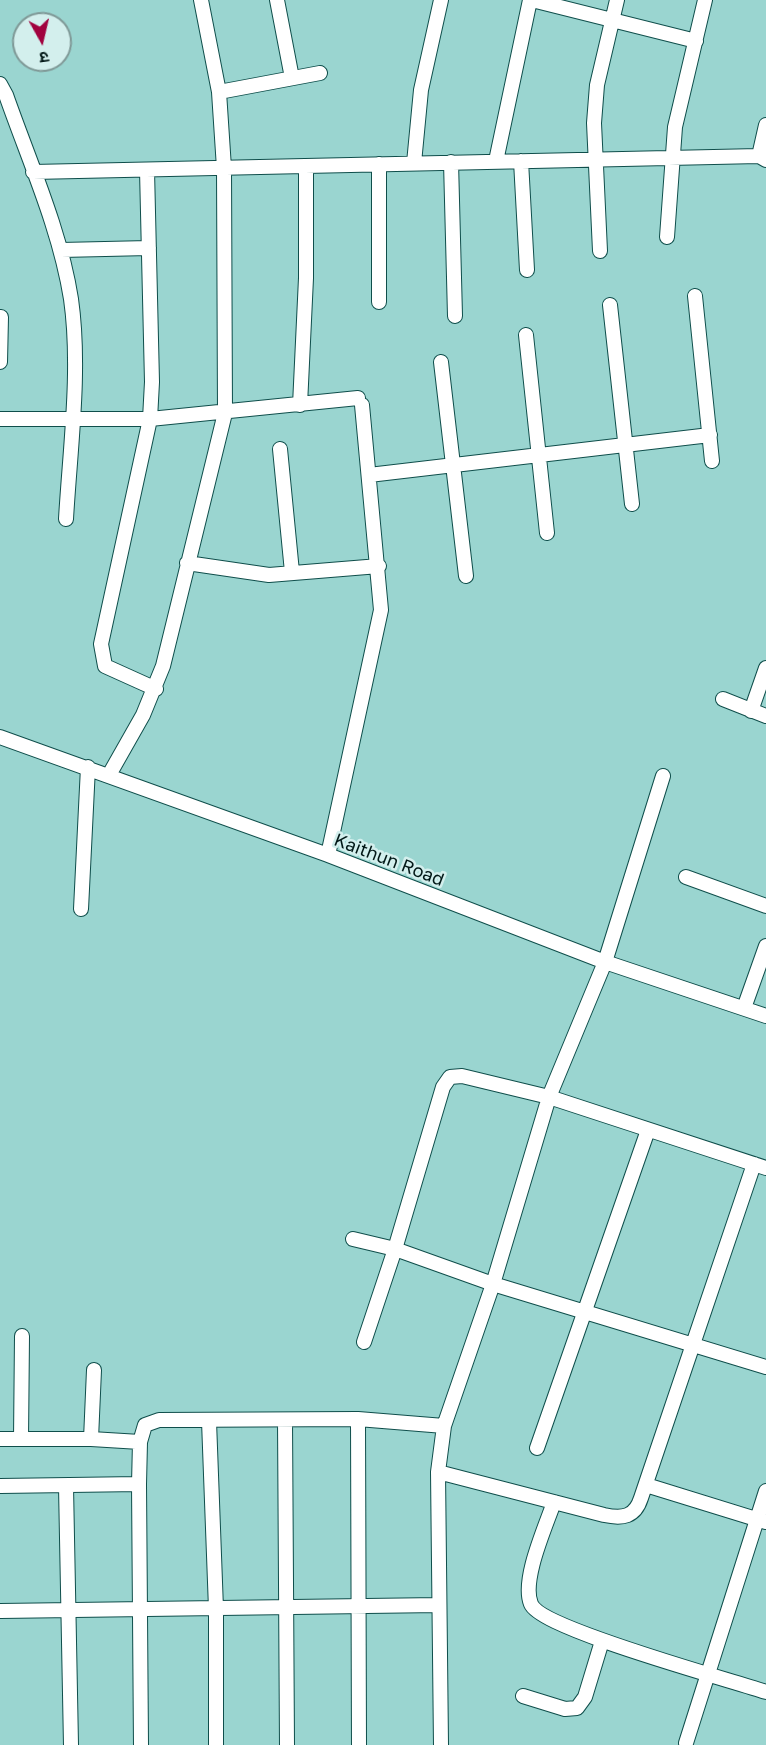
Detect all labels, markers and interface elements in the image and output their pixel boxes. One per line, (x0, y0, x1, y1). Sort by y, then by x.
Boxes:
north arrow (12, 12, 72, 72)
text: उ (38, 47, 50, 68)
street label: Kaithun Road (331, 829, 447, 891)

